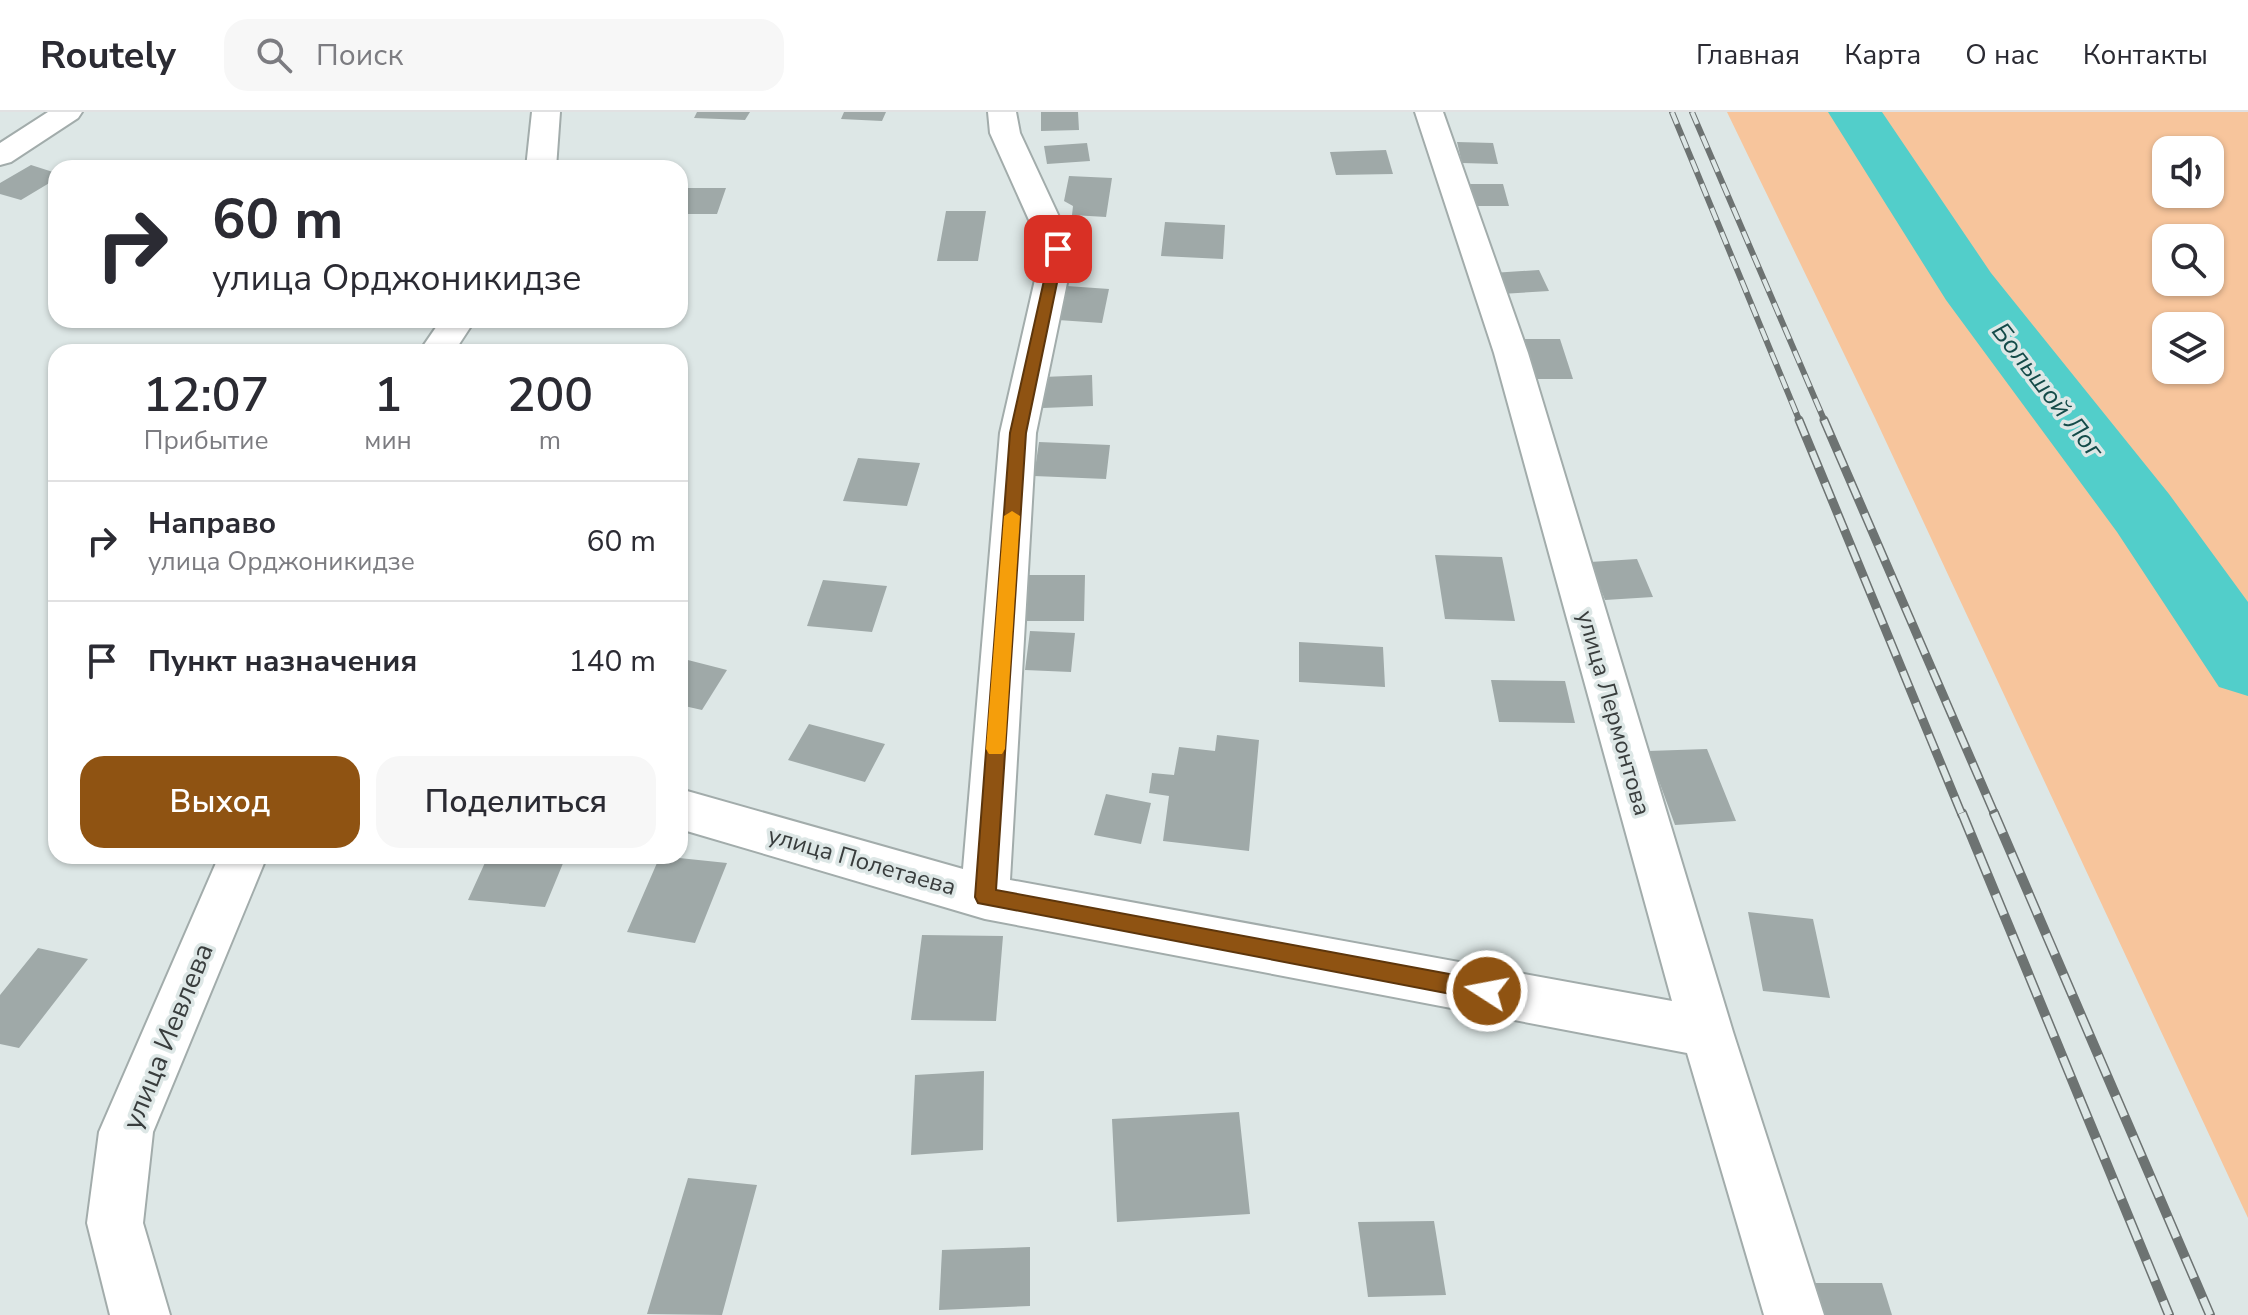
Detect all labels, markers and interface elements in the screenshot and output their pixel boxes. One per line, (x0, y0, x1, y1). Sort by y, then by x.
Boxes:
search box (224, 19, 784, 91)
text: Routely (40, 30, 176, 81)
icon: search (252, 33, 296, 77)
text: Поиск (316, 35, 403, 76)
text: Главная (1696, 36, 1800, 74)
text: Карта (1844, 36, 1921, 74)
text: О нас (1965, 36, 2039, 74)
text: Контакты (2083, 36, 2208, 74)
map controls (2152, 136, 2224, 384)
button: sound (2152, 136, 2224, 208)
text: 60 m (212, 181, 343, 258)
icon: right (80, 192, 184, 296)
pin (1024, 215, 1092, 283)
button: search (2152, 224, 2224, 296)
icon: arrive (1036, 227, 1080, 271)
text: улица Орджоникидзе (212, 254, 581, 303)
button: layers (2152, 312, 2224, 384)
water label: Большой Лог (1984, 315, 2112, 466)
text: 12:07 (143, 362, 269, 428)
text: 1 (374, 362, 402, 428)
text: 200 (507, 362, 593, 428)
text: Прибытие (144, 423, 269, 458)
text: мин (364, 423, 412, 458)
text: m (539, 423, 561, 458)
text: Направо (148, 503, 276, 544)
icon: right (80, 519, 124, 563)
text: 60 m (587, 521, 656, 562)
text: улица Орджоникидзе (148, 544, 415, 579)
street label: улица Лермонтова (1569, 607, 1659, 819)
icon: arrive (80, 639, 124, 683)
text: Пункт назначения (148, 641, 417, 682)
text: 140 m (569, 641, 656, 682)
button: Выход (80, 756, 360, 848)
button: Поделиться (376, 756, 656, 848)
street label: улица Полетаева (764, 819, 960, 903)
street label: улица Иевлева (113, 937, 223, 1135)
position arrow (1445, 949, 1529, 1033)

